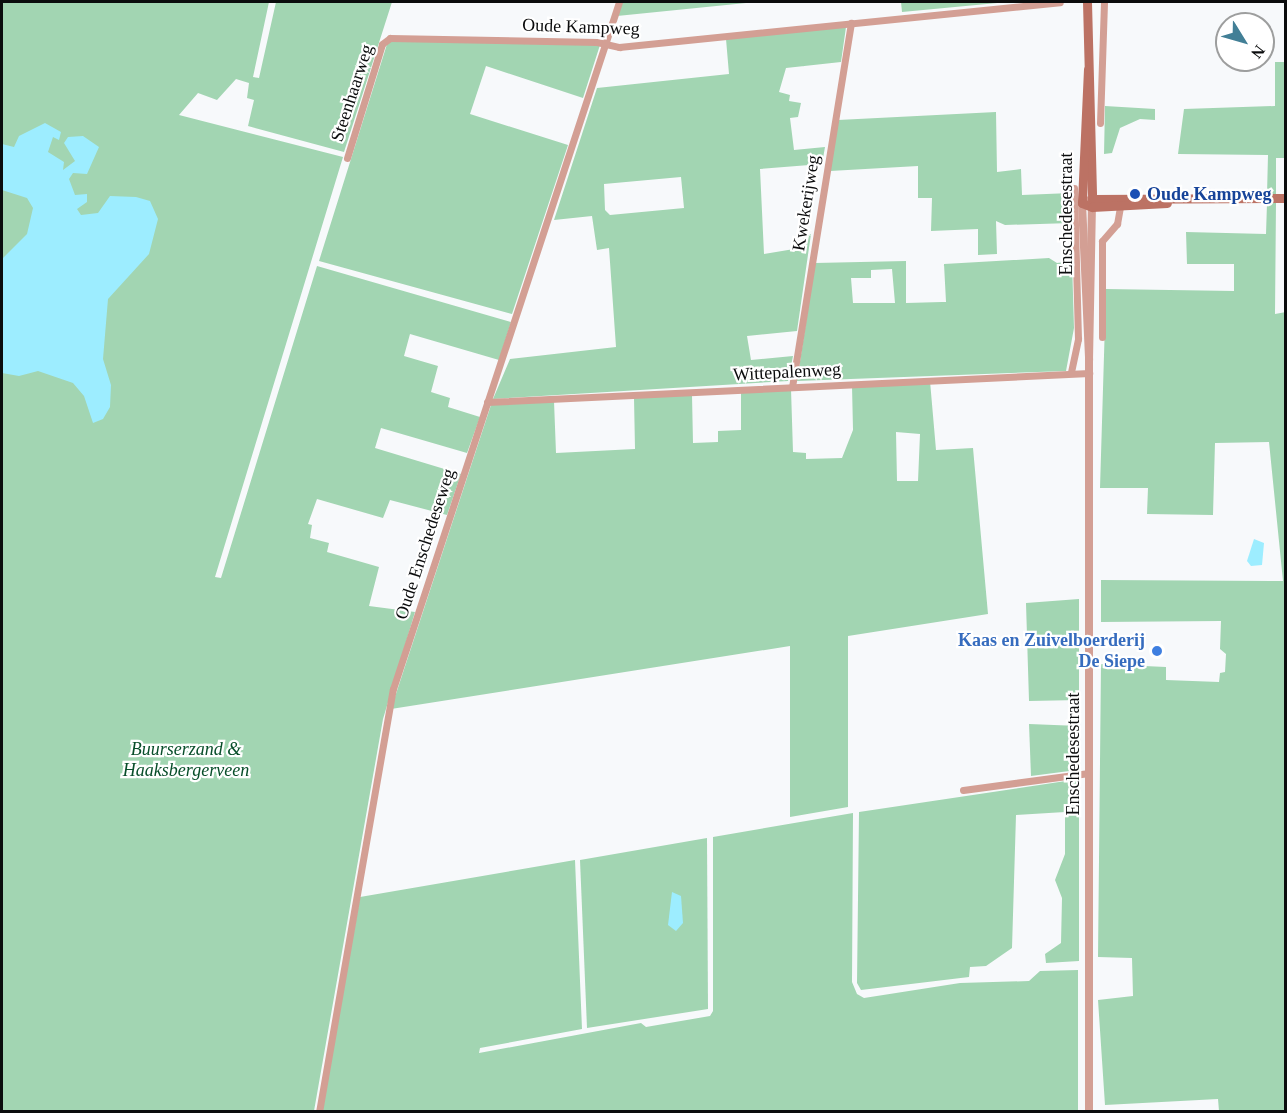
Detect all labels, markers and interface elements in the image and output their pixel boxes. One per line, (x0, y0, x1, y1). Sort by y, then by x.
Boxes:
north arrow (1215, 12, 1275, 72)
street label: Oude Kampweg (522, 14, 640, 40)
street label: Steenhaarweg (326, 42, 378, 144)
text: N (1248, 42, 1268, 62)
street label: Kwekerijweg (788, 153, 824, 253)
street label: Enschedesestraat (1055, 153, 1077, 275)
place label: Oude Kampweg (1147, 183, 1272, 205)
marker: Oude Kampweg (1128, 187, 1142, 201)
street label: Wittepalenweg (732, 358, 842, 386)
street label: Oude Enschedeseweg (390, 466, 460, 622)
place label: Kaas en Zuivelboerderij De Siepe (958, 630, 1145, 672)
marker: Kaas en Zuivelboerderij De Siepe (1150, 644, 1164, 658)
street label: Enschedesestraat (1062, 693, 1084, 815)
park label: Buurserzand & Haaksbergerveen (123, 739, 249, 782)

